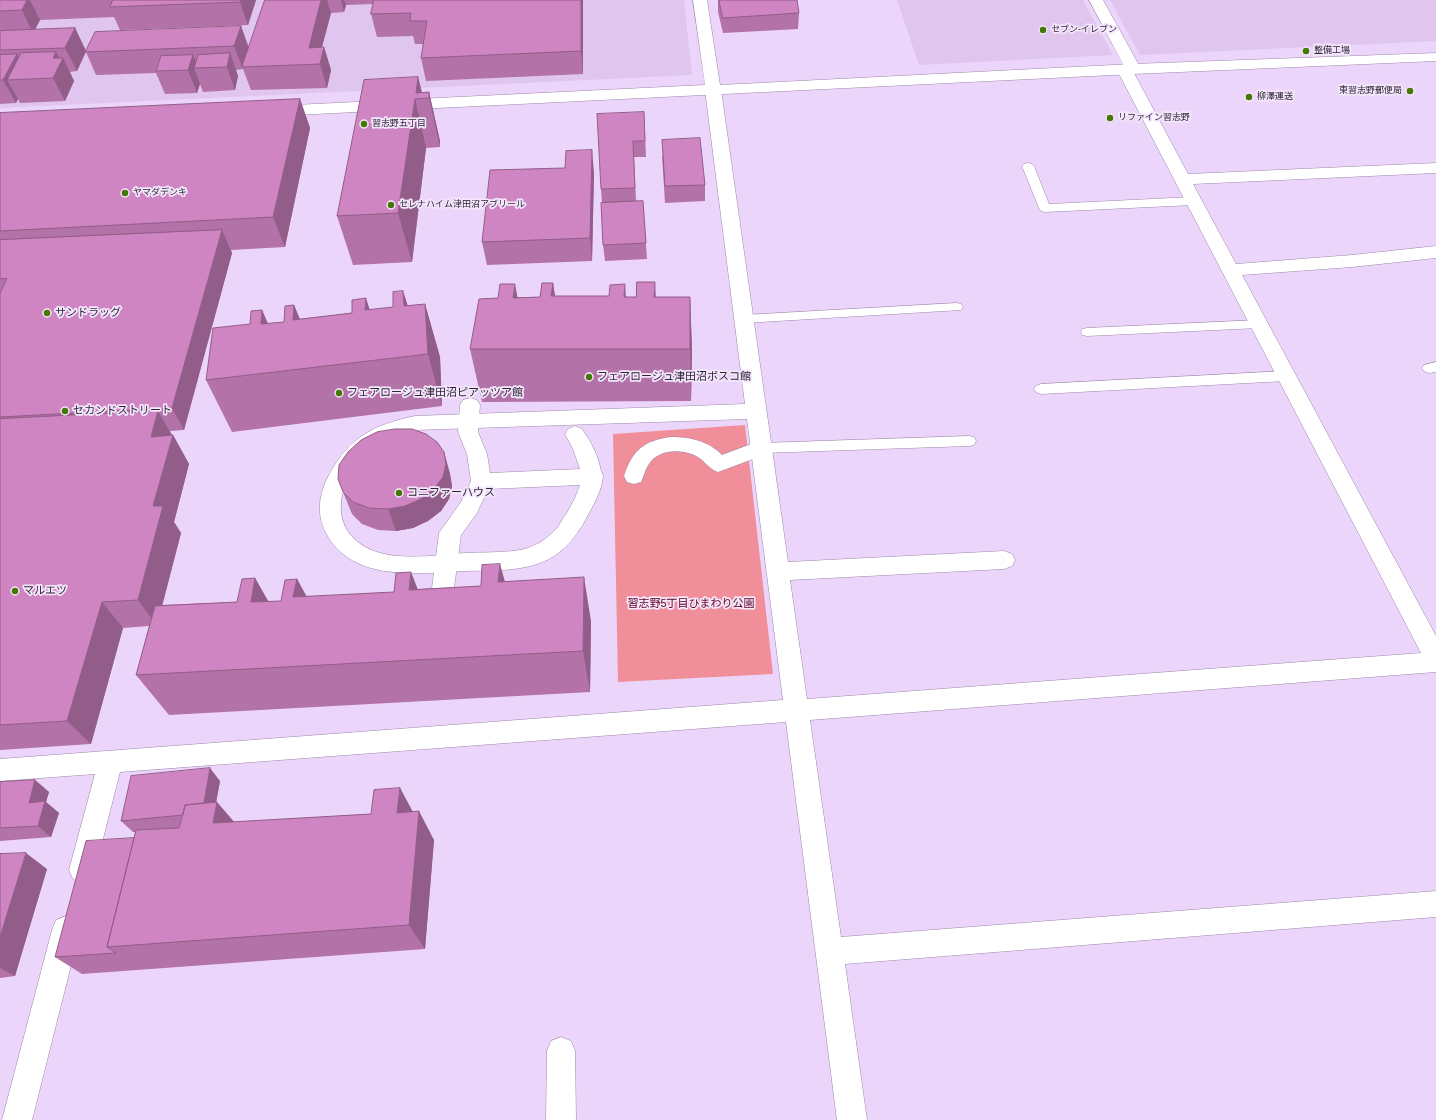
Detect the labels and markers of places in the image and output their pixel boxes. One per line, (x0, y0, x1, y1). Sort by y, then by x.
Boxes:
marker: セブン-イレブン (1038, 25, 1048, 35)
place label: セブン-イレブン (1051, 25, 1117, 35)
marker: 整備工場 (1301, 46, 1311, 56)
place label: 整備工場 (1314, 46, 1350, 56)
place label: 東習志野郵便局 (1339, 86, 1402, 96)
marker: 東習志野郵便局 (1405, 86, 1415, 96)
marker: 柳澤運送 (1244, 92, 1254, 102)
place label: 柳澤運送 (1257, 92, 1293, 102)
marker: リファイン習志野 (1105, 113, 1115, 123)
place label: リファイン習志野 (1118, 113, 1190, 123)
marker: 習志野五丁目 (359, 119, 369, 129)
place label: 習志野五丁目 (372, 119, 426, 129)
marker: ヤマダデンキ (120, 188, 130, 198)
place label: ヤマダデンキ (133, 188, 187, 198)
marker: セレナハイム津田沼アブリール (386, 200, 396, 210)
place label: セレナハイム津田沼アブリール (399, 200, 525, 210)
place label: サンドラッグ (55, 306, 121, 320)
marker: サンドラッグ (42, 308, 52, 318)
place label: フェアロージュ津田沼ボスコ館 (597, 370, 751, 384)
marker: フェアロージュ津田沼ボスコ館 (584, 372, 594, 382)
place label: フェアロージュ津田沼ピアッツア館 (347, 386, 523, 400)
marker: フェアロージュ津田沼ピアッツア館 (334, 388, 344, 398)
place label: セカンドストリート (73, 404, 172, 418)
marker: セカンドストリート (60, 406, 70, 416)
place label: コニファーハウス (407, 486, 495, 500)
marker: コニファーハウス (394, 488, 404, 498)
place label: マルエツ (23, 584, 67, 598)
marker: マルエツ (10, 586, 20, 596)

